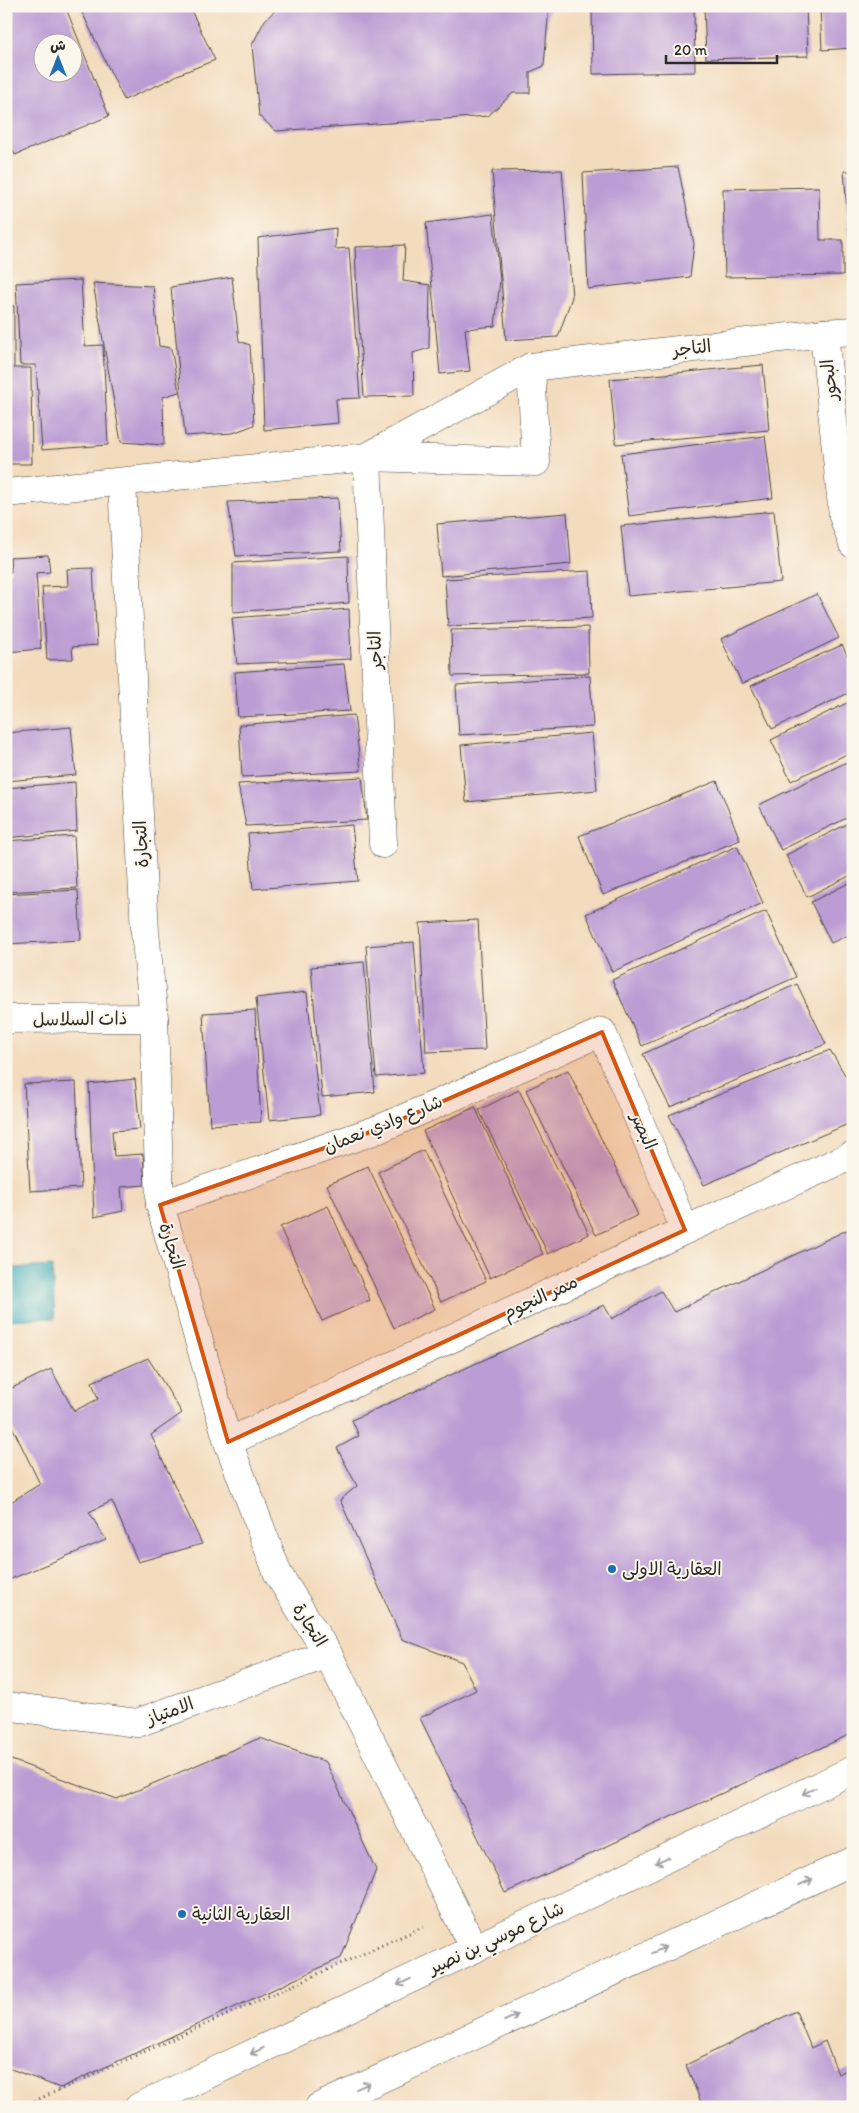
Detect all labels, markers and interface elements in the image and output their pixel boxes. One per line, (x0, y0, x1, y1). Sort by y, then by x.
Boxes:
north arrow (32, 32, 82, 82)
scale bar (666, 32, 778, 64)
text: ش (50, 37, 66, 54)
text: 20 m (674, 41, 708, 59)
street label: التاجر (669, 335, 713, 362)
street label: البحور (816, 358, 842, 404)
street label: التاجر (363, 630, 387, 672)
street label: التجارة (129, 820, 153, 868)
street label: ذات السلاسل (32, 1007, 128, 1031)
street label: شارع وادي نعمان (320, 1090, 447, 1160)
street label: البصر (626, 1107, 662, 1153)
street label: التجارة (155, 1220, 189, 1272)
street label: ممر النجوم (499, 1270, 582, 1327)
place label: العقارية الاولى (622, 1558, 722, 1580)
marker: العقارية الاولى (606, 1563, 618, 1575)
street label: التجارة (288, 1599, 332, 1651)
street label: الامتياز (142, 1692, 197, 1730)
one-way arrow (802, 1787, 817, 1796)
one-way arrow (655, 1856, 670, 1866)
one-way arrow (798, 1877, 813, 1887)
street label: شارع موسي بن نصير (423, 1897, 570, 1985)
place label: العقارية الثانية (192, 1903, 291, 1925)
marker: العقارية الثانية (176, 1908, 188, 1920)
one-way arrow (651, 1945, 666, 1955)
one-way arrow (397, 1978, 412, 1987)
one-way arrow (503, 2013, 518, 2023)
one-way arrow (250, 2047, 265, 2057)
one-way arrow (355, 2081, 370, 2091)

